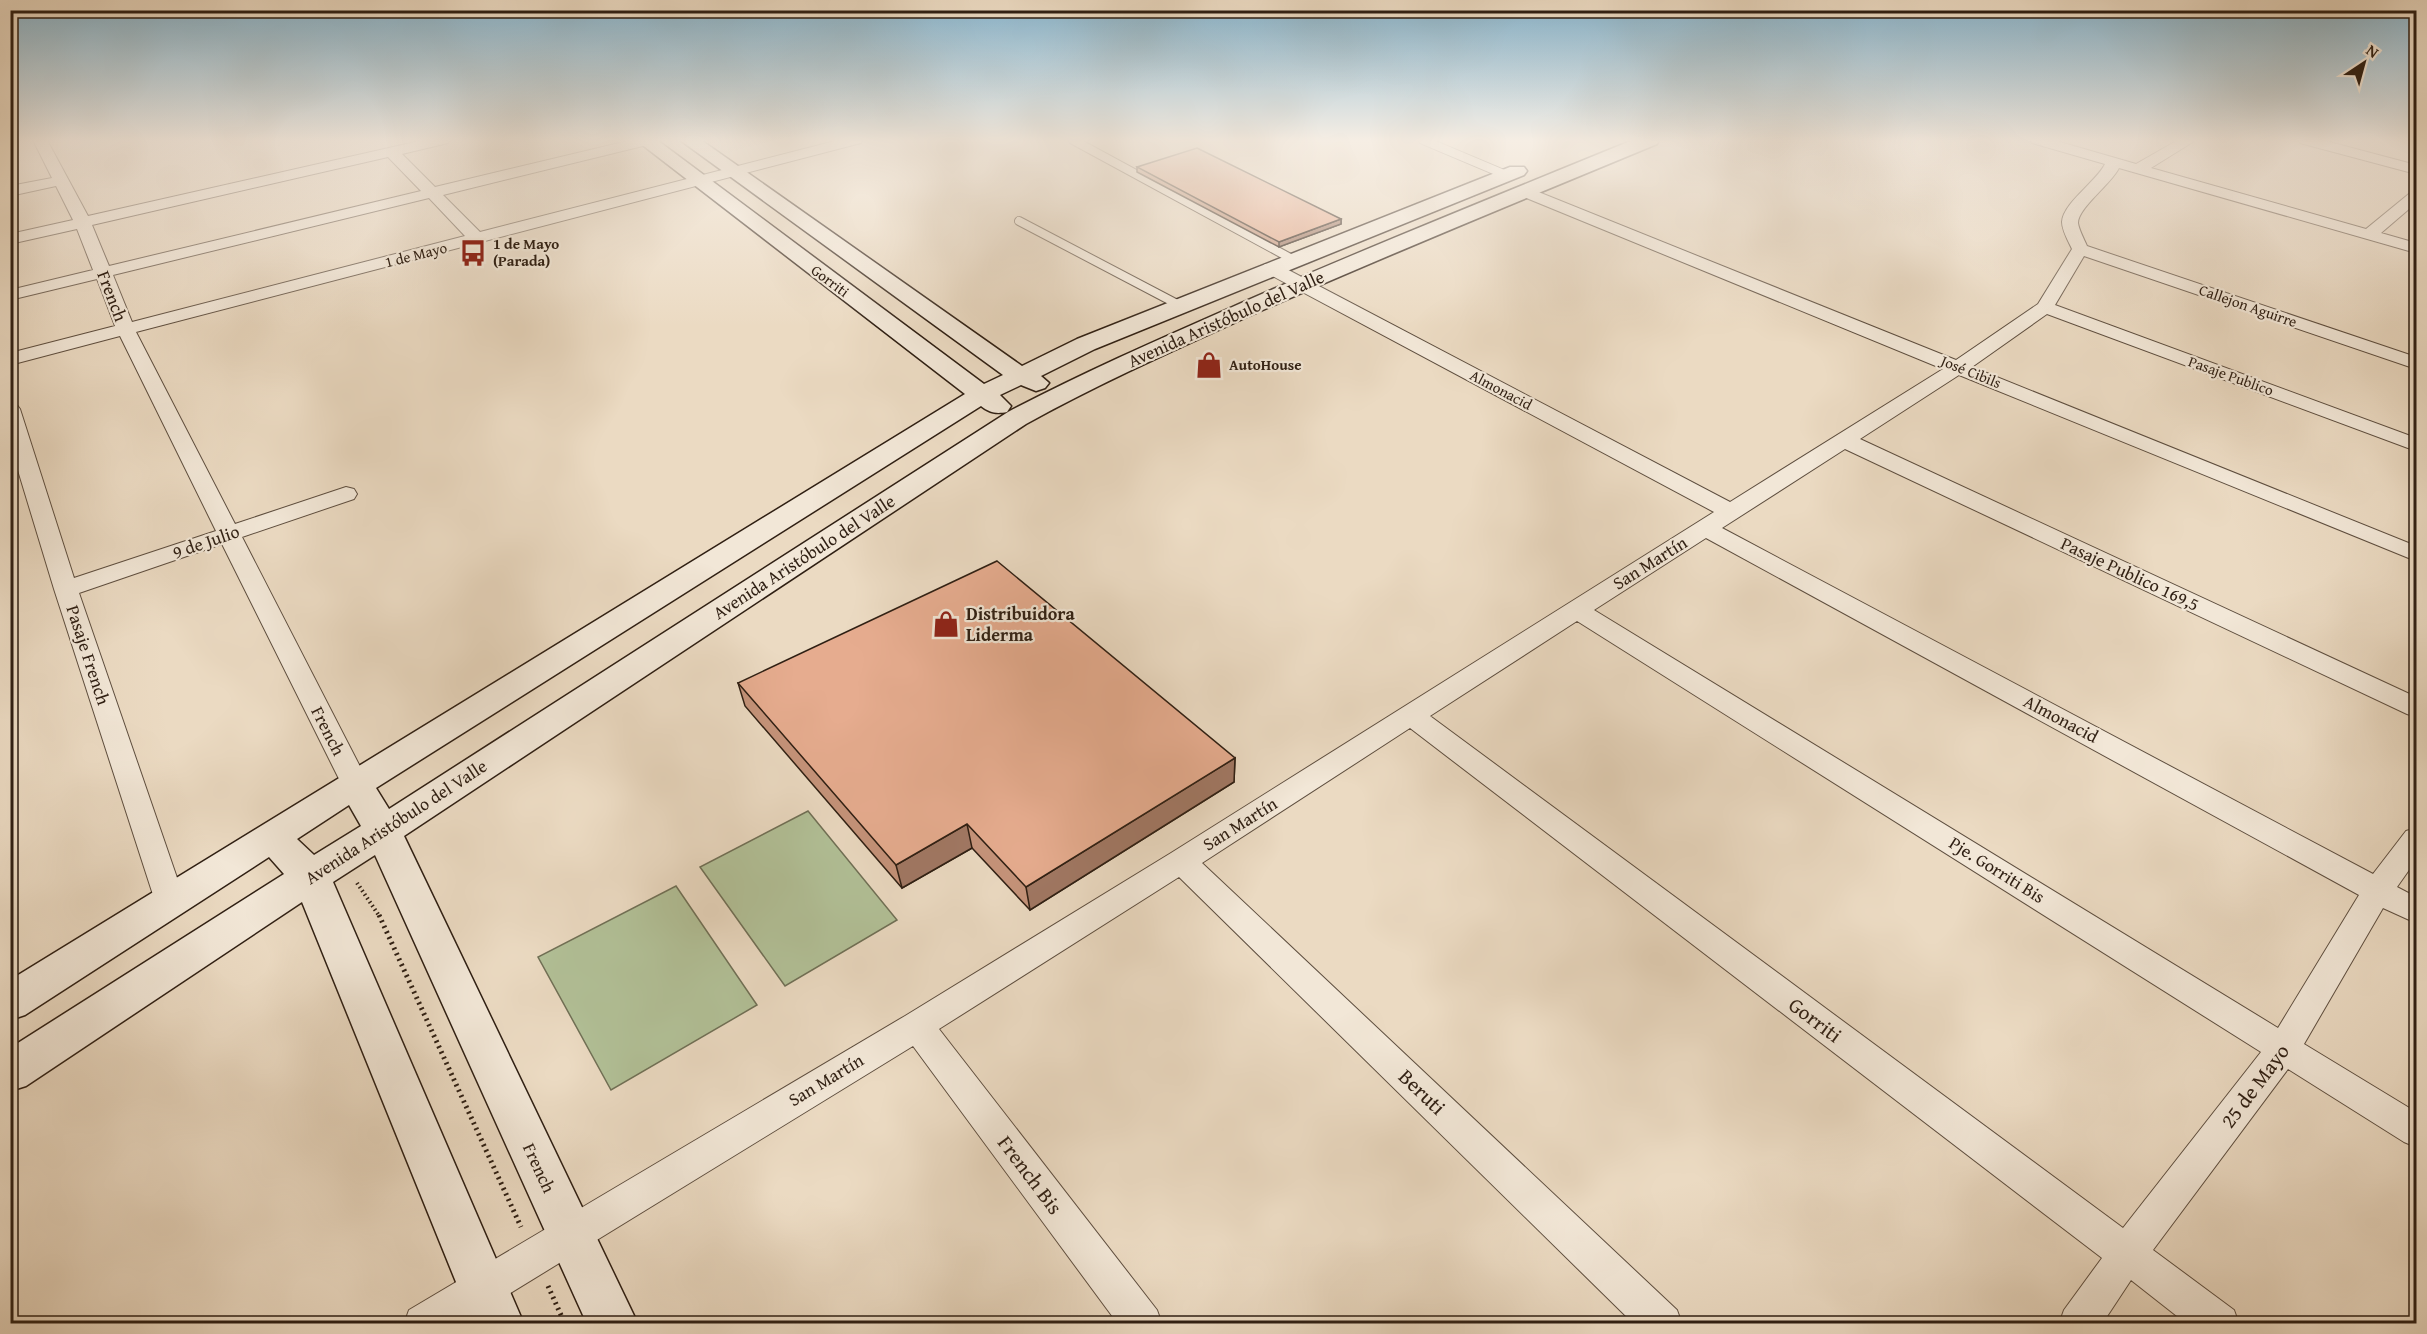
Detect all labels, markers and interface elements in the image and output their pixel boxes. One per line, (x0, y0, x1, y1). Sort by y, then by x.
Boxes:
north arrow (2334, 33, 2394, 93)
text: N (2361, 38, 2384, 64)
place label: 1 de Mayo (Parada) (493, 233, 559, 271)
street label: 1 de Mayo (383, 237, 449, 272)
bus stop icon: 1 de Mayo (Parada) (458, 238, 488, 268)
street label: Gorriti (807, 259, 854, 302)
street label: Avenida Aristóbulo del Valle (1123, 263, 1328, 374)
street label: French (90, 267, 134, 325)
street label: Callejon Aguirre (2196, 279, 2300, 332)
street label: José Cibils (1936, 349, 2004, 393)
shop icon: AutoHouse (1194, 350, 1224, 380)
street label: Pasaje Publico (2186, 350, 2277, 401)
place label: AutoHouse (1229, 354, 1302, 375)
street label: Almonacid (1466, 364, 1536, 415)
street label: Avenida Aristóbulo del Valle (707, 487, 900, 626)
street label: 9 de Julio (169, 517, 243, 566)
street label: San Martín (1607, 529, 1692, 596)
street label: Pasaje Publico 169,5 (2056, 530, 2204, 617)
place label: Distribuidora Liderma (966, 600, 1075, 648)
street label: Pasaje French (60, 602, 117, 708)
shop icon: Distribuidora Liderma (931, 609, 961, 639)
street label: Almonacid (2019, 688, 2104, 750)
street label: French (305, 701, 352, 760)
street label: Avenida Aristóbulo del Valle (299, 752, 492, 891)
street label: San Martín (1197, 790, 1282, 857)
street label: Pje. Gorriti Bis (1944, 829, 2051, 910)
street label: Gorriti (1782, 989, 1849, 1050)
street label: 25 de Mayo (2213, 1037, 2297, 1134)
street label: San Martín (783, 1046, 869, 1113)
street label: Beruti (1392, 1061, 1453, 1122)
street label: French Bis (990, 1129, 1070, 1221)
street label: French (516, 1138, 563, 1197)

